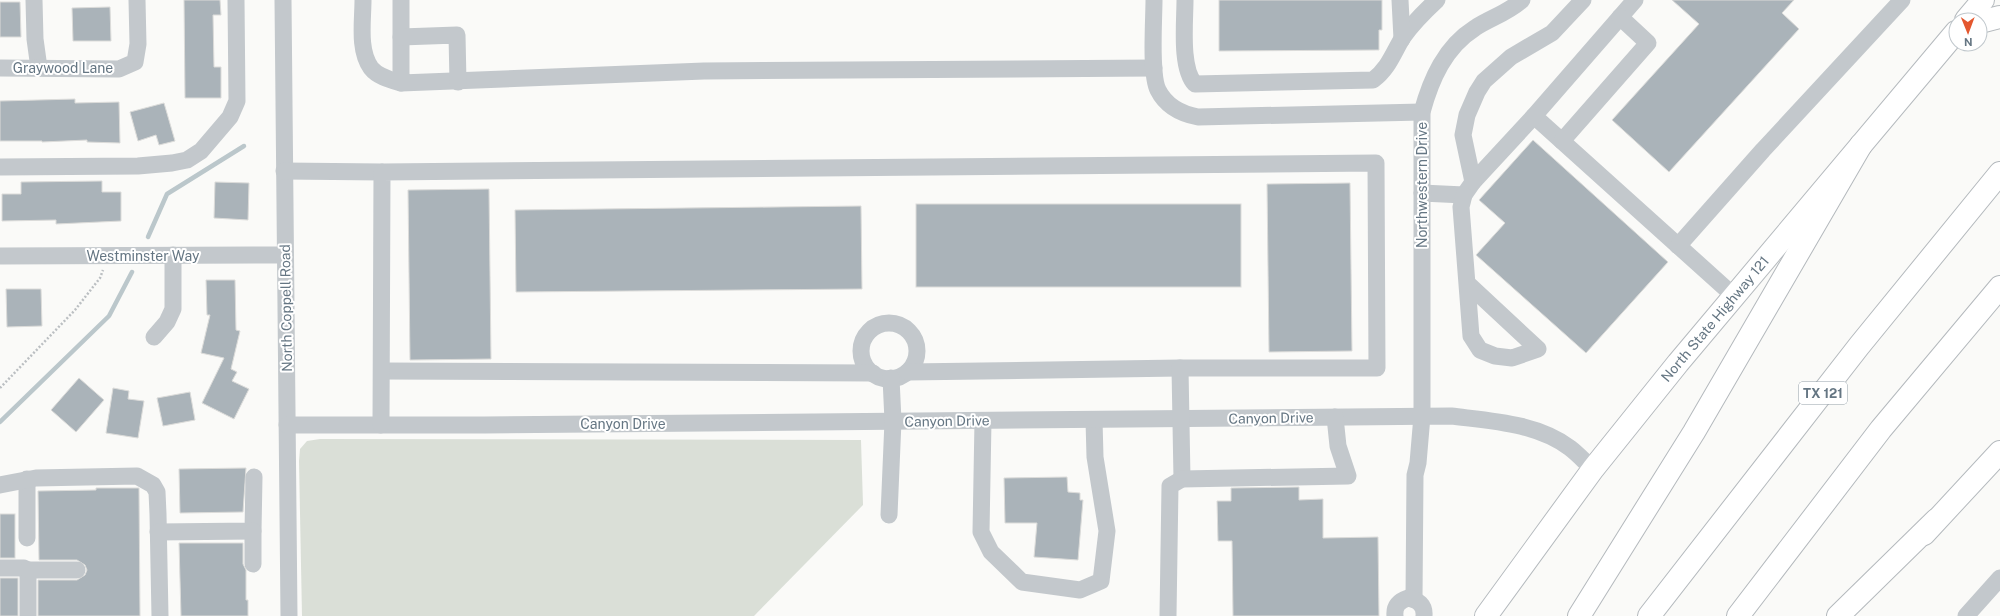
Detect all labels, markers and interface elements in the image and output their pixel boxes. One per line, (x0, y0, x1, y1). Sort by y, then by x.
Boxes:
north arrow (1948, 12, 1988, 52)
text: N (1964, 36, 1973, 48)
street label: Graywood Lane (13, 60, 113, 76)
street label: Northwestern Drive (1414, 122, 1430, 248)
street label: North Coppell Road (277, 244, 295, 372)
street label: Westminster Way (86, 248, 200, 264)
street label: North State Highway 121 (1658, 253, 1772, 385)
road number: TX 121 (1799, 382, 1847, 404)
street label: Canyon Drive (1228, 409, 1314, 427)
street label: Canyon Drive (904, 412, 990, 430)
street label: Canyon Drive (580, 416, 666, 432)

